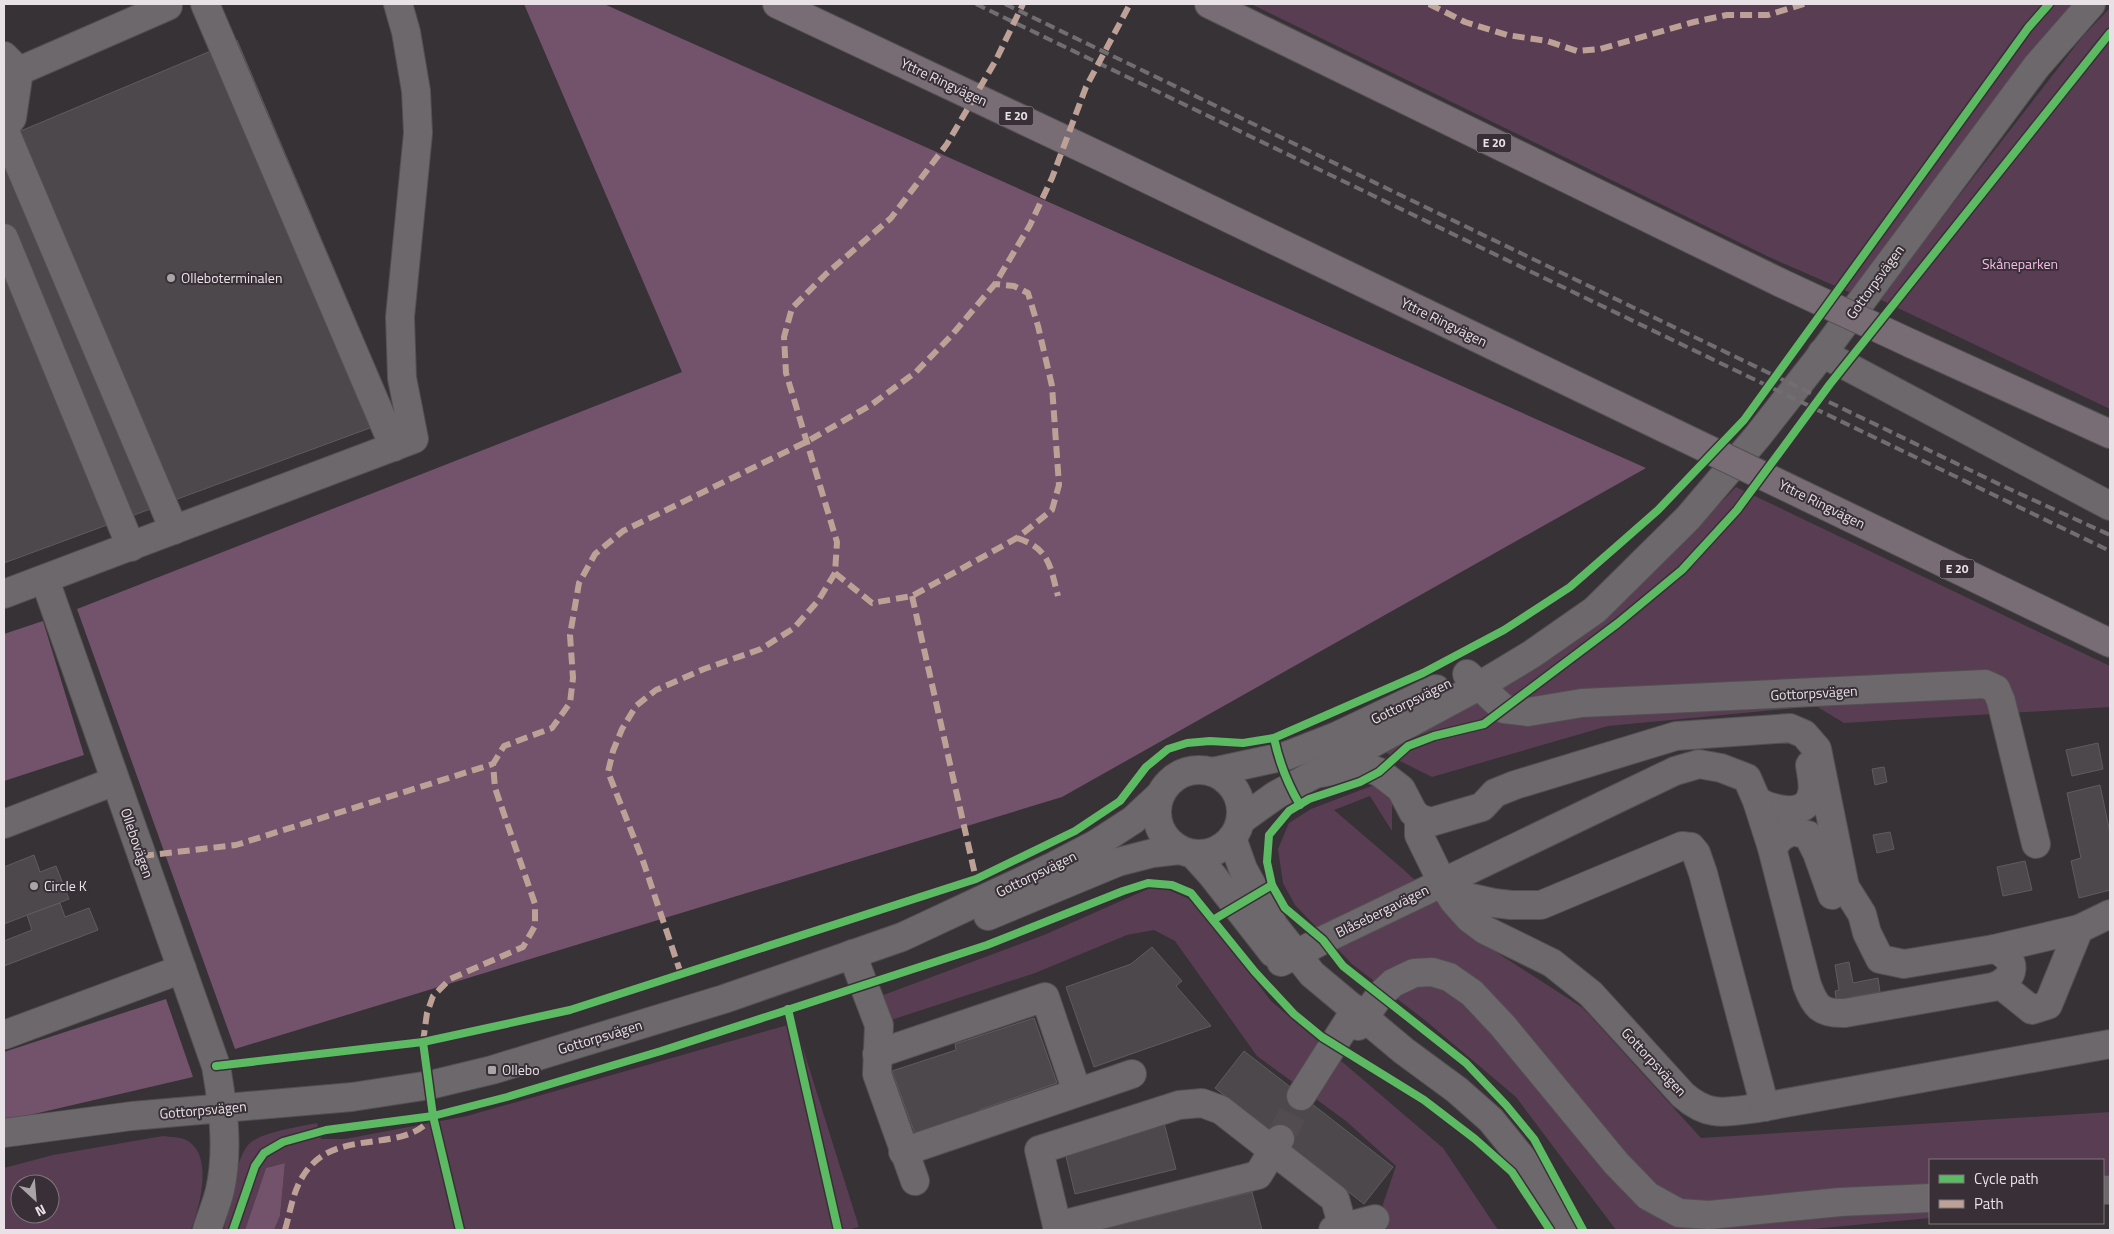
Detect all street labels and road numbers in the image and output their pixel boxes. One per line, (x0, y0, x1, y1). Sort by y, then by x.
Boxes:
street label: Yttre Ringvägen (897, 52, 991, 111)
road number: E 20 (998, 106, 1034, 125)
road number: E 20 (1476, 134, 1512, 152)
street label: Gottorpsvägen (1840, 240, 1909, 323)
street label: Yttre Ringvägen (1397, 292, 1491, 352)
street label: Yttre Ringvägen (1775, 474, 1869, 534)
road number: E 20 (1940, 560, 1974, 578)
street label: Gottorpsvägen (1367, 672, 1455, 729)
street label: Gottorpsvägen (1770, 680, 1858, 705)
street label: Ollebovägen (116, 805, 159, 881)
street label: Gottorpsvägen (992, 845, 1080, 902)
street label: Blåsebergavägen (1332, 879, 1432, 942)
street label: Gottorpsvägen (555, 1014, 645, 1059)
street label: Gottorpsvägen (1617, 1023, 1692, 1101)
street label: Gottorpsvägen (159, 1095, 247, 1124)

